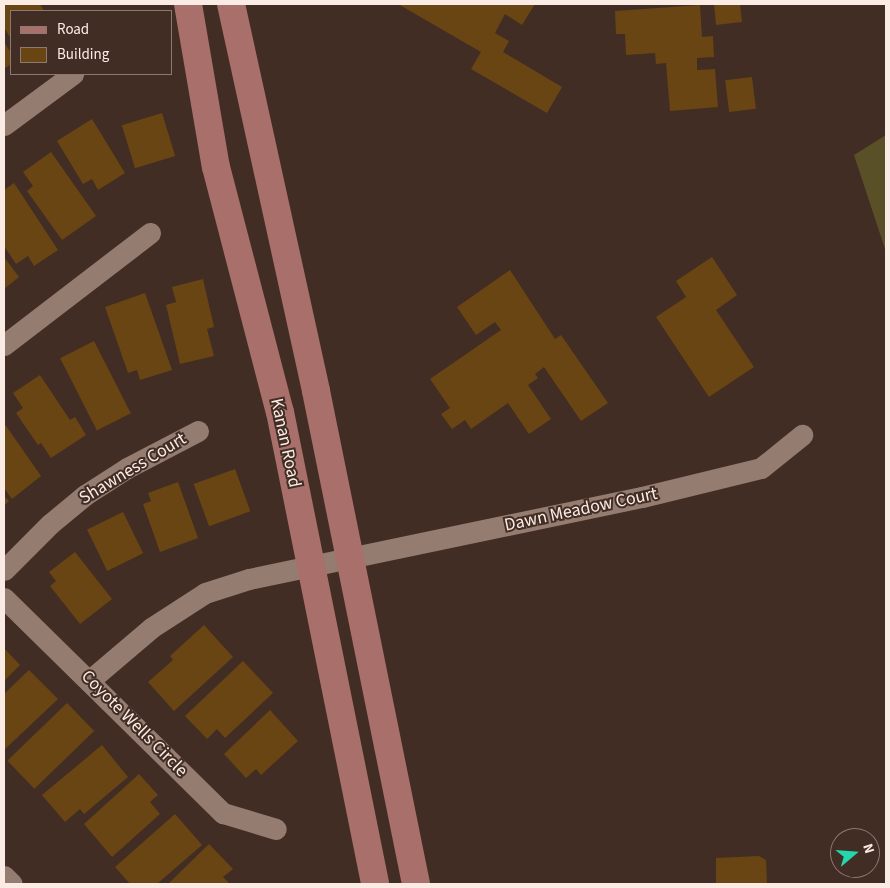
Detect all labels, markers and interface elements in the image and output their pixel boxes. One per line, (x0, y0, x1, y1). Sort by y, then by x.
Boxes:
legend (10, 10, 172, 75)
text: Road (57, 19, 89, 40)
text: Building (57, 44, 109, 65)
street label: Kanan Road (265, 396, 305, 490)
street label: Shawness Court (76, 429, 190, 509)
street label: Dawn Meadow Court (503, 483, 659, 537)
street label: Coyote Wells Circle (76, 666, 192, 782)
north arrow (830, 828, 880, 878)
text: N (857, 841, 879, 856)

